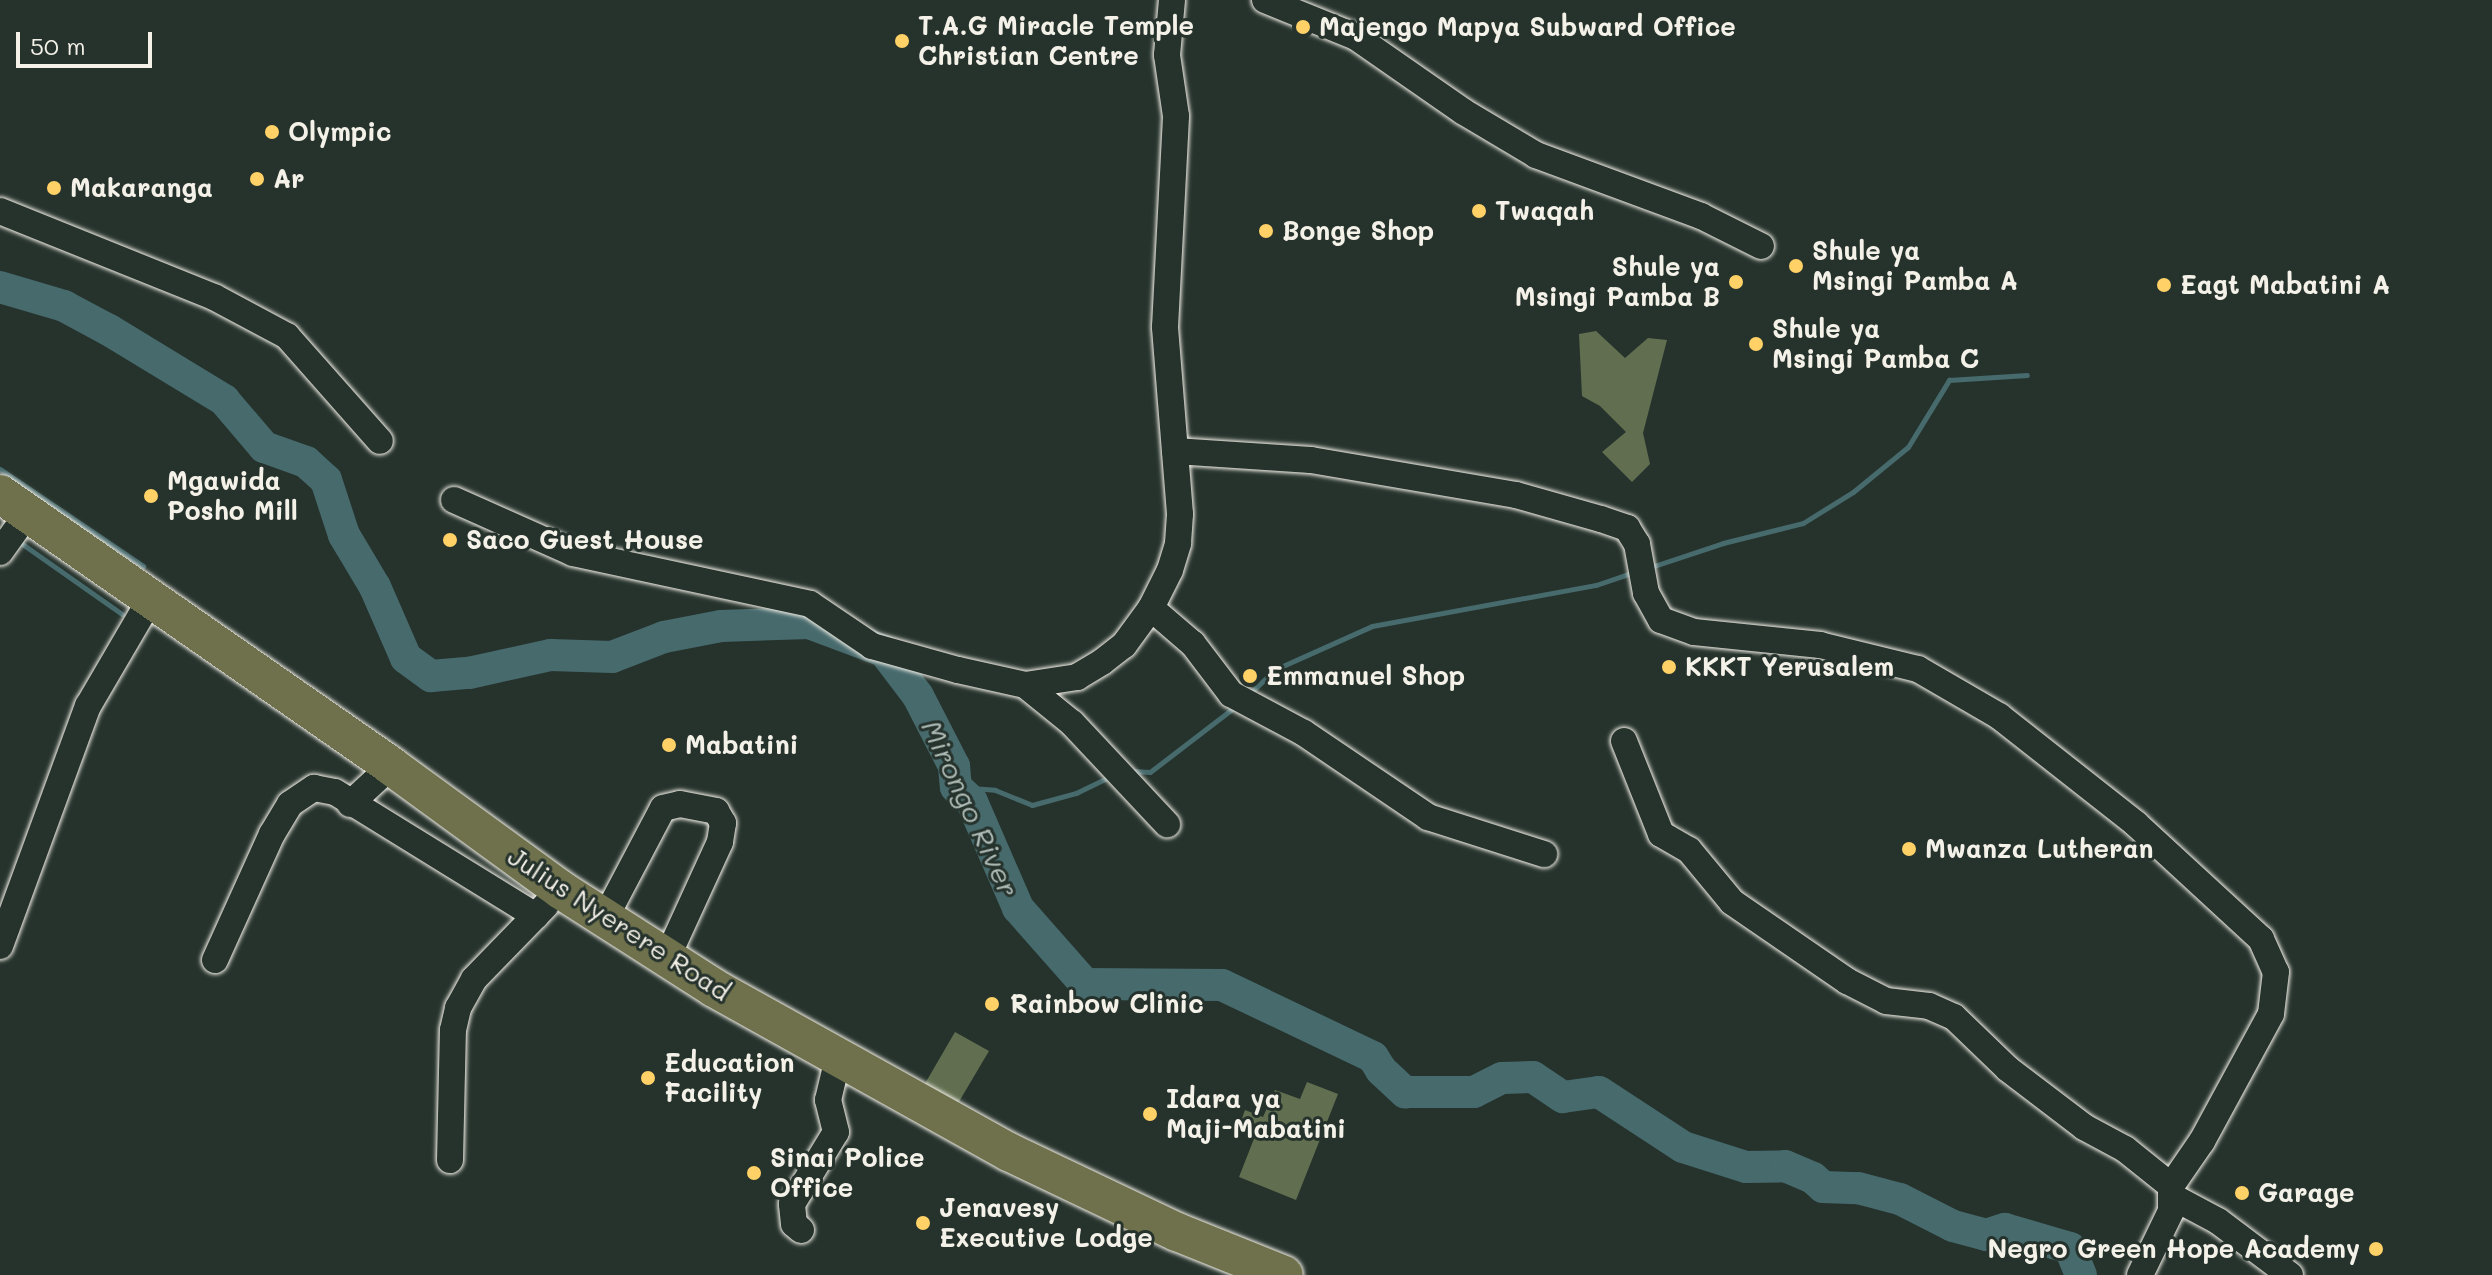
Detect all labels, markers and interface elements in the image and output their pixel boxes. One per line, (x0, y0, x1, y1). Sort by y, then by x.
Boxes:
place label: T.A.G Miracle Temple Christian Centre (918, 10, 1194, 72)
place label: Majengo Mapya Subward Office (1319, 11, 1736, 43)
scale bar (20, 16, 156, 66)
marker: Majengo Mapya Subward Office (1294, 18, 1312, 36)
text: 50 m (30, 30, 86, 61)
marker: T.A.G Miracle Temple Christian Centre (893, 32, 911, 50)
place label: Olympic (288, 116, 392, 148)
marker: Olympic (263, 123, 281, 141)
place label: Ar (273, 163, 305, 195)
marker: Ar (248, 170, 266, 188)
place label: Makaranga (70, 172, 213, 204)
marker: Makaranga (45, 179, 63, 197)
place label: Twaqah (1495, 195, 1594, 227)
marker: Twaqah (1470, 202, 1488, 220)
place label: Bonge Shop (1282, 215, 1434, 247)
marker: Bonge Shop (1257, 222, 1275, 240)
place label: Shule ya Msingi Pamba A (1812, 235, 2018, 296)
place label: Shule ya Msingi Pamba B (1515, 251, 1720, 312)
marker: Shule ya Msingi Pamba A (1787, 257, 1805, 275)
place label: Eagt Mabatini A (2180, 269, 2390, 301)
marker: Shule ya Msingi Pamba B (1727, 273, 1745, 291)
marker: Eagt Mabatini A (2155, 276, 2173, 294)
place label: Shule ya Msingi Pamba C (1772, 313, 1979, 374)
marker: Shule ya Msingi Pamba C (1747, 335, 1765, 353)
place label: Mgawida Posho Mill (167, 465, 298, 526)
marker: Mgawida Posho Mill (142, 487, 160, 505)
place label: Saco Guest House (466, 524, 704, 556)
marker: Saco Guest House (441, 531, 459, 549)
place label: KKKT Yerusalem (1685, 651, 1894, 683)
marker: KKKT Yerusalem (1660, 658, 1678, 676)
place label: Emmanuel Shop (1266, 660, 1465, 692)
marker: Emmanuel Shop (1241, 667, 1259, 685)
water label: Mirongo River (915, 714, 1027, 902)
place label: Mabatini (685, 729, 799, 761)
marker: Mabatini (660, 736, 678, 754)
place label: Mwanza Lutheran (1925, 833, 2154, 865)
marker: Mwanza Lutheran (1900, 840, 1918, 858)
street label: Julius Nyerere Road (502, 841, 736, 1007)
place label: Rainbow Clinic (1010, 988, 1204, 1020)
marker: Rainbow Clinic (981, 993, 1003, 1015)
place label: Education Facility (664, 1047, 795, 1108)
marker: Education Facility (639, 1069, 657, 1087)
place label: Idara ya Maji-Mabatini (1166, 1083, 1346, 1144)
marker: Idara ya Maji-Mabatini (1141, 1105, 1159, 1123)
place label: Sinai Police Office (770, 1142, 924, 1204)
marker: Sinai Police Office (745, 1164, 763, 1182)
place label: Garage (2258, 1177, 2354, 1209)
marker: Garage (2233, 1184, 2251, 1202)
place label: Jenavesy Executive Lodge (939, 1192, 1153, 1254)
marker: Jenavesy Executive Lodge (914, 1214, 932, 1232)
place label: Negro Green Hope Academy (1987, 1233, 2360, 1265)
marker: Negro Green Hope Academy (2367, 1240, 2385, 1258)

